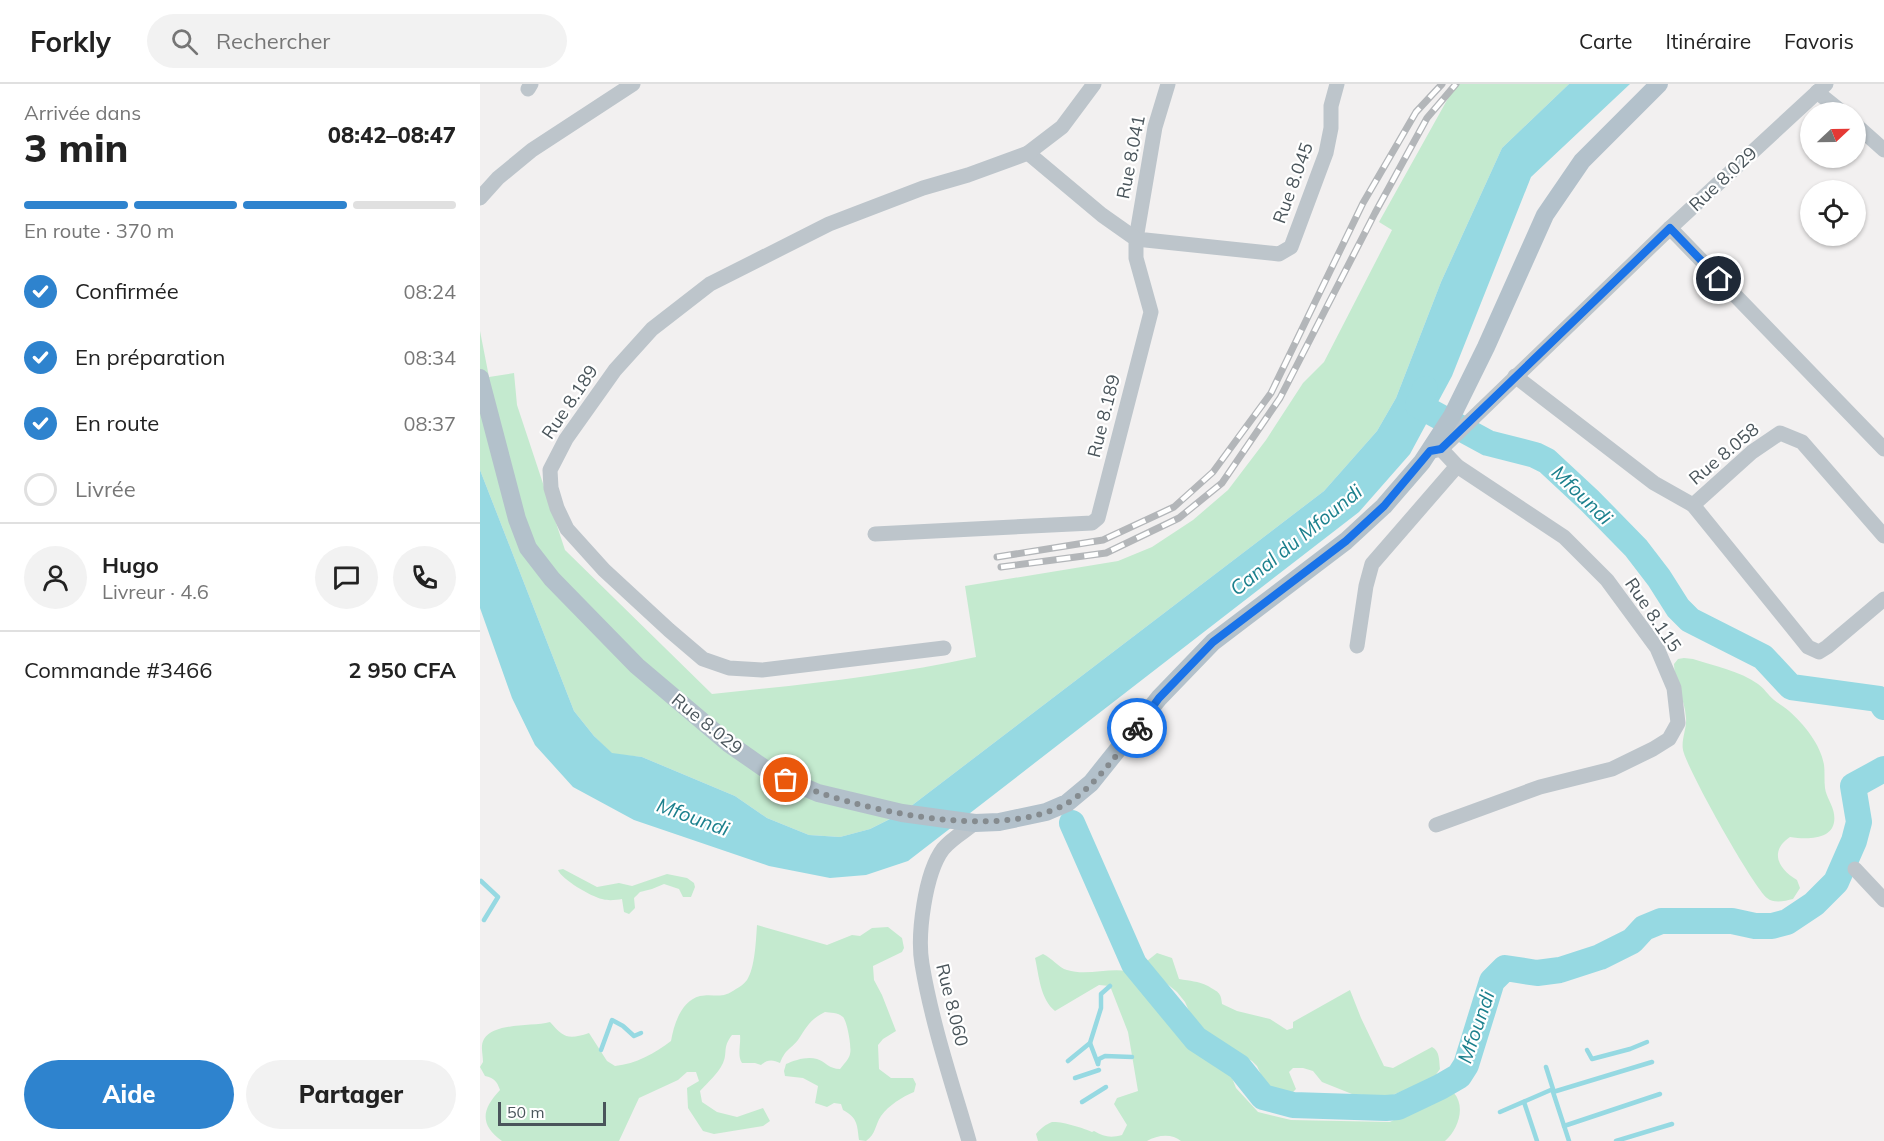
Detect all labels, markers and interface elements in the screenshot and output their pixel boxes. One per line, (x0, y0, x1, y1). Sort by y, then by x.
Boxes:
search box (147, 14, 567, 68)
text: Forkly (30, 24, 111, 59)
icon: search (168, 25, 201, 58)
text: Rechercher (216, 27, 330, 55)
text: Carte (1579, 28, 1633, 54)
text: Itinéraire (1666, 28, 1751, 54)
text: Favoris (1784, 28, 1854, 54)
text: Arrivée dans (24, 100, 141, 125)
north arrow (1800, 102, 1866, 168)
map controls (1800, 102, 1866, 246)
street label: Rue 8.041 (1111, 113, 1150, 201)
text: 08:42–08:47 (328, 121, 456, 149)
text: 3 min (24, 123, 129, 172)
street label: Rue 8.045 (1267, 139, 1318, 227)
street label: Rue 8.029 (1684, 141, 1761, 216)
button: locate (1800, 180, 1866, 246)
text: En route · 370 m (24, 218, 174, 243)
pin (1693, 253, 1744, 304)
icon: home (1702, 262, 1735, 295)
icon: check (24, 275, 57, 308)
text: Confirmée (75, 277, 179, 305)
text: 08:24 (403, 279, 456, 304)
icon: check (24, 341, 57, 374)
text: En préparation (75, 343, 225, 371)
text: 08:34 (403, 345, 456, 370)
street label: Rue 8.189 (536, 360, 603, 443)
street label: Rue 8.189 (1082, 372, 1125, 460)
icon: check (24, 407, 57, 440)
text: En route (75, 409, 159, 437)
text: 08:37 (403, 411, 456, 436)
street label: Rue 8.058 (1684, 418, 1763, 490)
water label: Mfoundi (1547, 460, 1618, 530)
text: Livrée (75, 475, 136, 503)
water label: Canal du Mfoundi (1225, 478, 1367, 601)
button: person (24, 546, 87, 609)
button: chat (315, 546, 378, 609)
button: phone (393, 546, 456, 609)
text: Hugo (102, 551, 159, 579)
street label: Rue 8.115 (1620, 573, 1687, 656)
text: Livreur · 4.6 (102, 579, 209, 604)
text: Commande #3466 (24, 656, 212, 684)
text: 2 950 CFA (348, 656, 456, 684)
street label: Rue 8.029 (667, 688, 747, 759)
courier (1107, 698, 1167, 758)
icon: bike (1121, 712, 1154, 745)
pin (760, 754, 811, 805)
icon: bag (769, 763, 802, 796)
water label: Mfoundi (654, 792, 733, 841)
street label: Rue 8.060 (931, 961, 974, 1049)
water label: Mfoundi (1451, 987, 1500, 1066)
button: Aide (24, 1060, 234, 1129)
button: Partager (246, 1060, 456, 1129)
scale bar (498, 1099, 606, 1126)
text: 50 m (507, 1102, 544, 1122)

